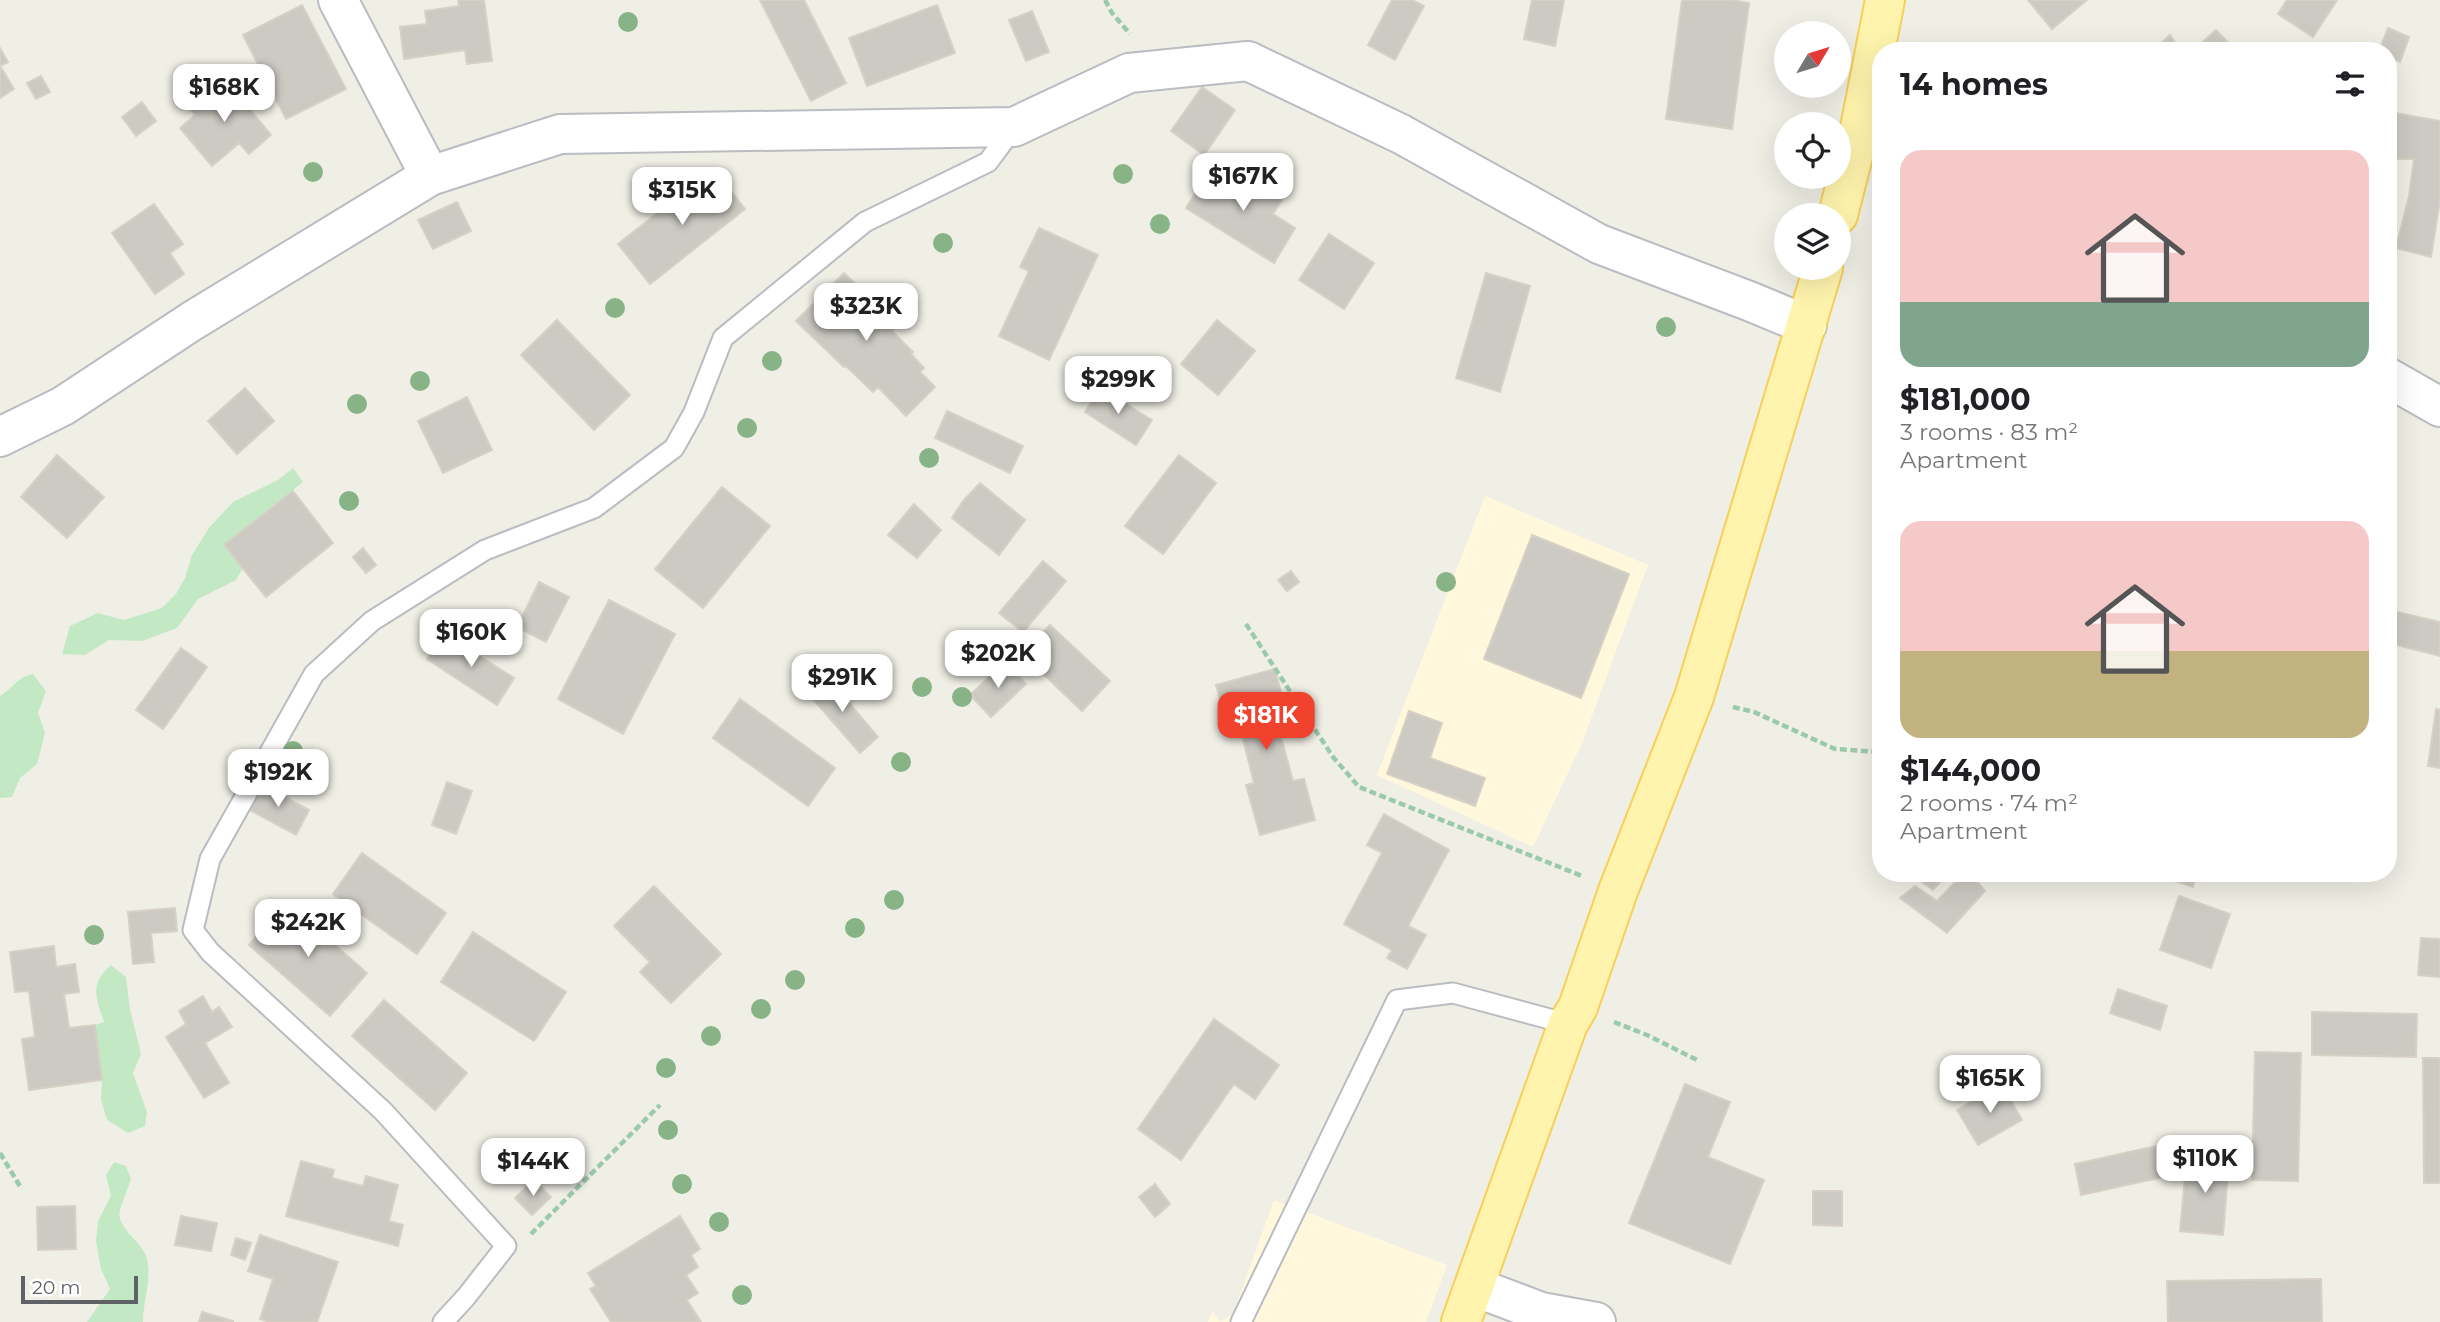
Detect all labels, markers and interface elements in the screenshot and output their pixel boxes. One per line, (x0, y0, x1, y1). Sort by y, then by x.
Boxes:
north arrow (1774, 21, 1852, 98)
map controls (1774, 21, 1851, 280)
pin: $168K (175, 64, 273, 124)
icon: filters (2331, 65, 2369, 103)
text: 14 homes (1900, 66, 2048, 103)
text: $168K (189, 73, 259, 101)
button: locate (1774, 112, 1851, 189)
pin: $167K (1194, 154, 1292, 213)
text: $167K (1208, 162, 1278, 190)
pin: $315K (633, 168, 731, 227)
text: $315K (648, 176, 716, 204)
icon: home (2072, 195, 2198, 321)
button: layers (1774, 203, 1851, 280)
pin: $323K (817, 284, 915, 343)
text: $323K (830, 292, 902, 320)
pin: $299K (1069, 356, 1167, 416)
text: $299K (1081, 365, 1155, 393)
text: $181,000 (1900, 381, 2031, 418)
text: 3 rooms · 83 m² (1900, 418, 2078, 446)
text: Apartment (1900, 446, 2028, 474)
icon: home (2072, 566, 2198, 692)
pin: $160K (422, 610, 520, 669)
text: $160K (436, 618, 506, 646)
pin: $202K (949, 630, 1047, 690)
text: $202K (961, 639, 1035, 667)
pin: $291K (793, 654, 891, 714)
text: $291K (808, 663, 876, 691)
pin: $181K (1217, 692, 1315, 752)
text: $181K (1234, 701, 1298, 729)
pin: $192K (229, 750, 327, 809)
text: $144,000 (1900, 752, 2041, 789)
text: $192K (244, 758, 312, 786)
text: 2 rooms · 74 m² (1900, 789, 2078, 817)
text: Apartment (1900, 817, 2028, 845)
pin: $242K (259, 900, 357, 959)
text: $242K (271, 908, 345, 936)
pin: $165K (1941, 1056, 2039, 1115)
text: $165K (1956, 1064, 2024, 1092)
pin: $110K (2156, 1136, 2254, 1195)
pin: $144K (484, 1138, 582, 1198)
text: $110K (2172, 1144, 2238, 1172)
text: $144K (497, 1147, 569, 1175)
scale bar (21, 1273, 138, 1305)
text: 20 m (32, 1276, 80, 1299)

